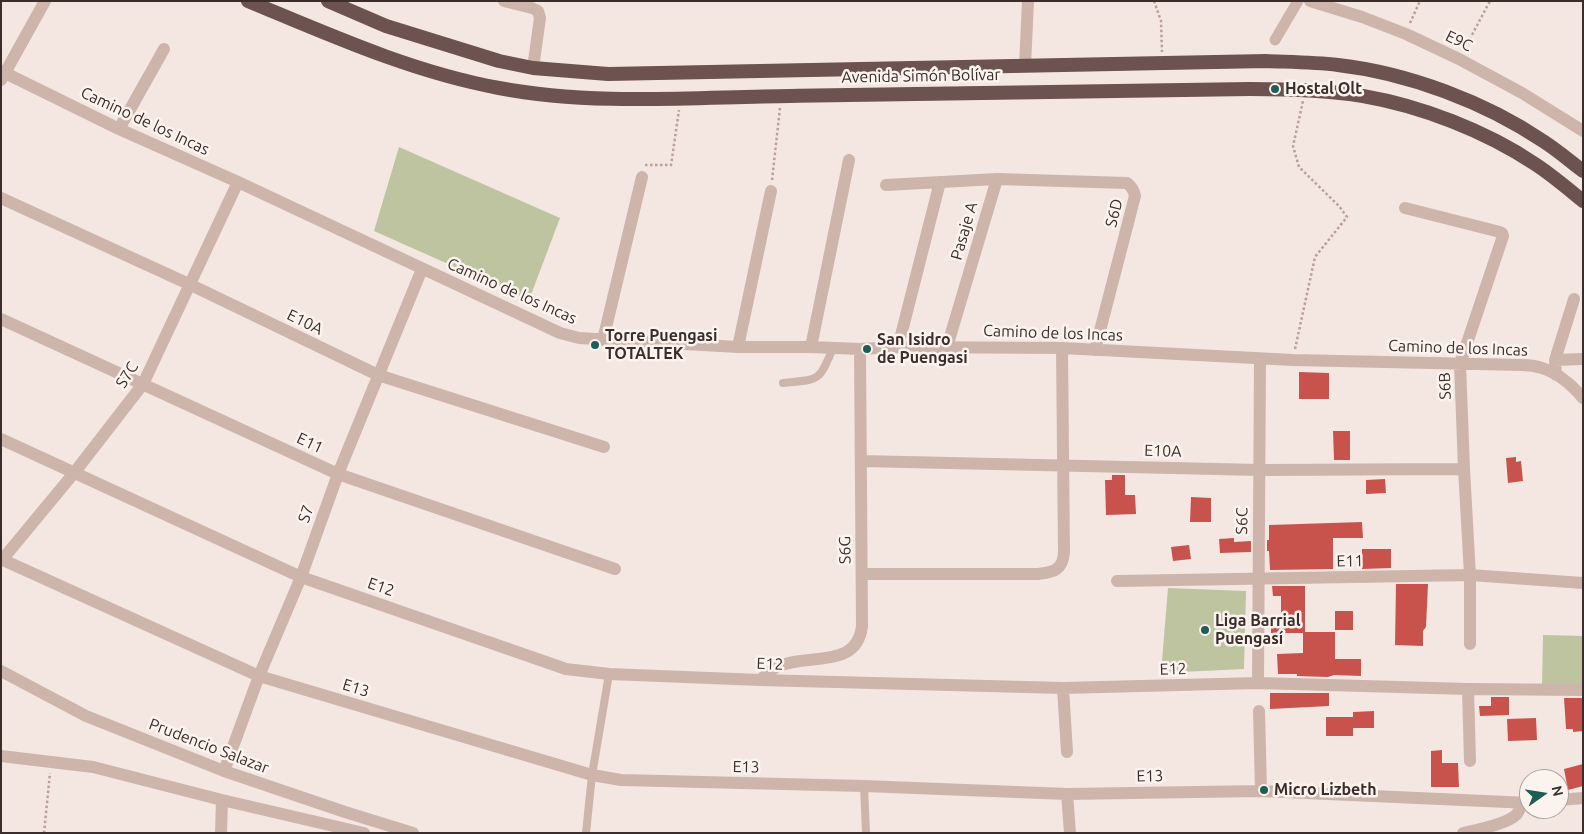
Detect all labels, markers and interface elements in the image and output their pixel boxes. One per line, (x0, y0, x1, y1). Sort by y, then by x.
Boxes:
street label: E9C (1442, 26, 1476, 56)
street label: Avenida Simón Bolívar (841, 65, 1001, 87)
place label: Hostal Olt (1285, 79, 1362, 99)
street label: Camino de los Incas (78, 83, 212, 159)
marker: Hostal Olt (1269, 83, 1281, 95)
street label: S6D (1101, 197, 1127, 229)
street label: Pasaje A (947, 200, 981, 262)
street label: Camino de los Incas (444, 254, 580, 328)
street label: E10A (284, 305, 326, 339)
street label: Camino de los Incas (983, 321, 1123, 345)
place label: Torre Puengasi TOTALTEK (605, 326, 717, 364)
place label: San Isidro de Puengasi (877, 330, 968, 368)
street label: Camino de los Incas (1388, 336, 1528, 360)
marker: Torre Puengasi TOTALTEK (589, 339, 601, 351)
marker: San Isidro de Puengasi (861, 343, 873, 355)
street label: S7C (112, 358, 142, 392)
street label: S6B (1435, 372, 1455, 400)
street label: E11 (294, 429, 326, 457)
street label: E10A (1144, 441, 1182, 461)
street label: S7 (294, 503, 318, 525)
street label: S6C (1232, 507, 1252, 535)
street label: S6G (835, 536, 855, 564)
street label: E11 (1336, 551, 1364, 571)
street label: E12 (365, 574, 397, 600)
place label: Liga Barrial Puengasí (1215, 611, 1301, 649)
marker: Liga Barrial Puengasí (1199, 624, 1211, 636)
street label: E12 (756, 654, 784, 674)
street label: E12 (1159, 659, 1187, 679)
street label: E13 (340, 675, 372, 701)
street label: Prudencio Salazar (146, 714, 272, 778)
street label: E13 (732, 757, 760, 777)
street label: E13 (1136, 766, 1164, 786)
north arrow (1519, 769, 1569, 819)
place label: Micro Lizbeth (1274, 780, 1377, 800)
marker: Micro Lizbeth (1258, 784, 1270, 796)
text: N (1549, 784, 1567, 798)

